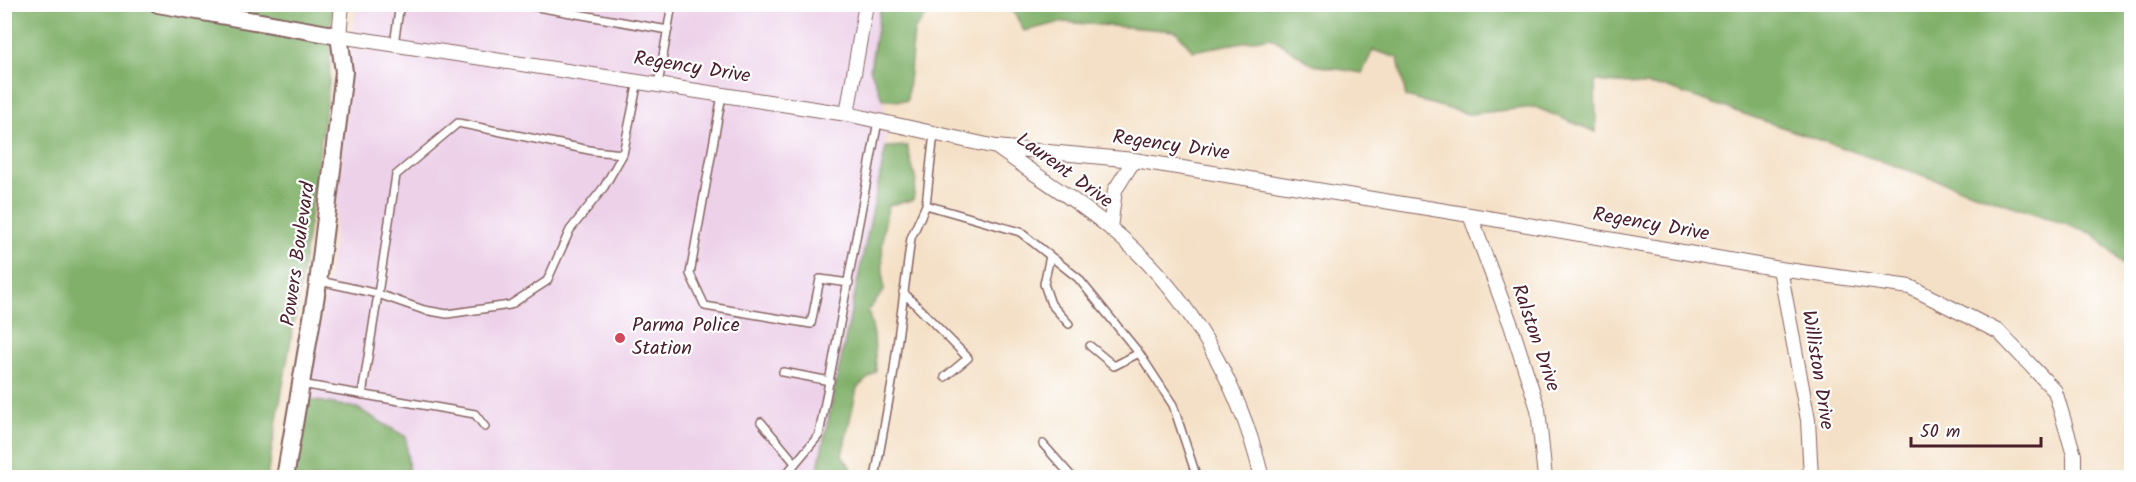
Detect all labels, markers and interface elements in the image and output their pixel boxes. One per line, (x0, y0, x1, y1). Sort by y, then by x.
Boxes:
street label: Regency Drive (631, 43, 753, 93)
street label: Regency Drive (1110, 122, 1232, 170)
street label: Laurent Drive (1009, 125, 1119, 217)
street label: Powers Boulevard (273, 179, 325, 328)
street label: Regency Drive (1590, 199, 1712, 251)
street label: Ralston Drive (1502, 280, 1568, 396)
street label: Williston Drive (1792, 308, 1842, 432)
place label: Parma Police Station (632, 310, 740, 365)
marker: Parma Police Station (613, 331, 627, 345)
scale bar (1911, 410, 2042, 448)
text: 50 m (1920, 418, 1960, 447)

